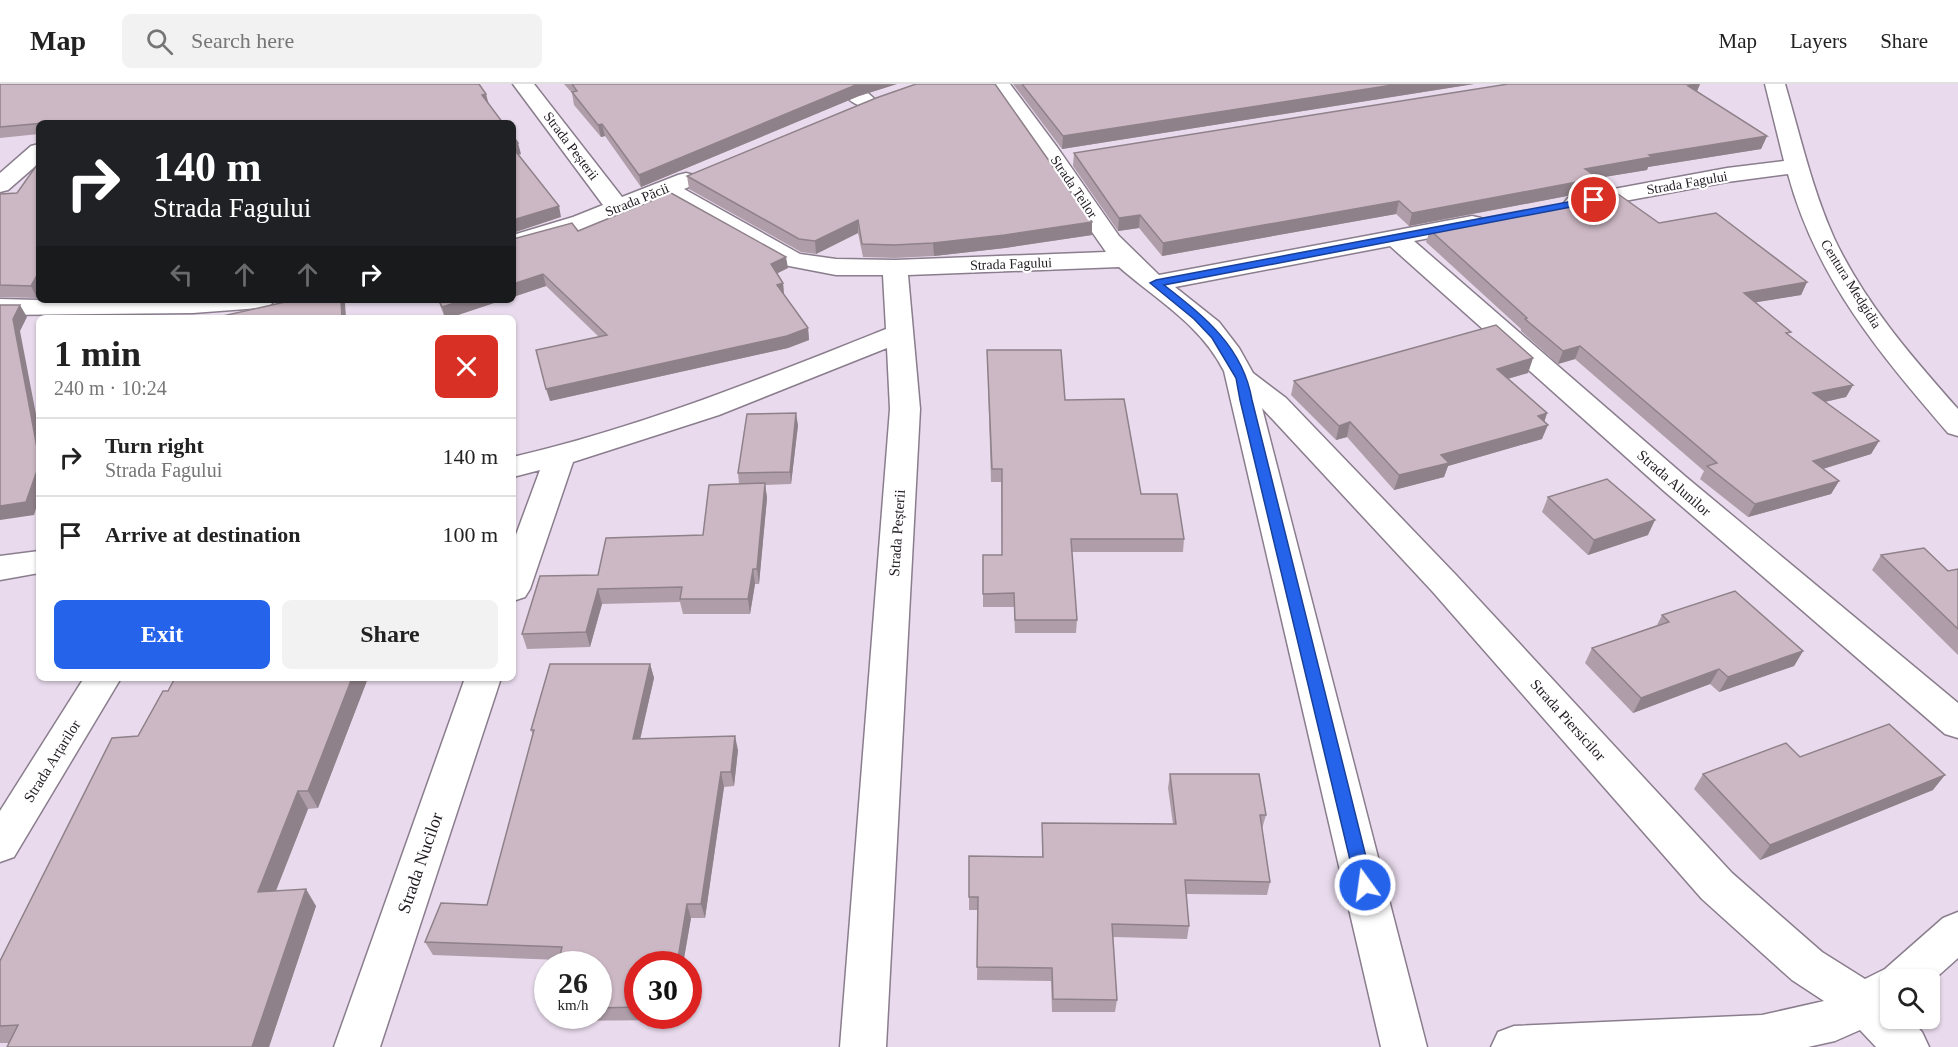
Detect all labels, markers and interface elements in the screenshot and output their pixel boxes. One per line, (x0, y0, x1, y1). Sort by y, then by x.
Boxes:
search box (122, 14, 542, 68)
text: Map (30, 25, 86, 56)
icon: search (143, 25, 176, 58)
text: Search here (191, 28, 294, 53)
text: Map (1719, 29, 1757, 53)
text: Layers (1790, 29, 1847, 53)
text: Share (1880, 29, 1928, 53)
street label: Strada Peșterii (540, 109, 602, 184)
icon: right (54, 144, 132, 222)
text: 140 m (153, 144, 262, 190)
street label: Strada Teilor (1048, 153, 1101, 221)
street label: Strada Fagului (1645, 168, 1729, 198)
pin (1568, 174, 1619, 225)
street label: Strada Păcii (603, 180, 671, 220)
icon: arrive (1577, 183, 1610, 216)
text: Strada Fagului (153, 193, 311, 223)
street label: Centura Medgidia (1818, 237, 1885, 332)
street label: Strada Fagului (970, 255, 1052, 273)
icon: left (165, 258, 198, 291)
icon: ahead (228, 258, 261, 291)
icon: ahead (291, 258, 324, 291)
icon: right (354, 258, 387, 291)
text: 1 min (54, 334, 141, 374)
button: close (435, 335, 498, 398)
text: 240 m · 10:24 (54, 377, 167, 399)
text: Turn right (105, 433, 204, 458)
icon: right (54, 441, 87, 474)
text: 140 m (442, 444, 498, 469)
street label: Strada Alunilor (1634, 447, 1714, 519)
text: Strada Fagului (105, 459, 222, 481)
street label: Strada Peșterii (886, 489, 909, 577)
icon: arrive (54, 519, 87, 552)
text: Arrive at destination (105, 522, 301, 547)
text: 100 m (442, 522, 498, 547)
button: Exit (54, 600, 270, 669)
button: Share (282, 600, 498, 669)
street label: Strada Piersicilor (1527, 676, 1609, 764)
street label: Strada Arțarilor (20, 717, 84, 806)
street label: Strada Nucilor (393, 810, 447, 916)
position arrow (1333, 853, 1397, 917)
speed limit sign: 30 (624, 951, 702, 1029)
text: 26 (558, 966, 588, 999)
map controls (1880, 969, 1940, 1029)
button: search (1880, 969, 1940, 1029)
text: km/h (558, 997, 588, 1013)

